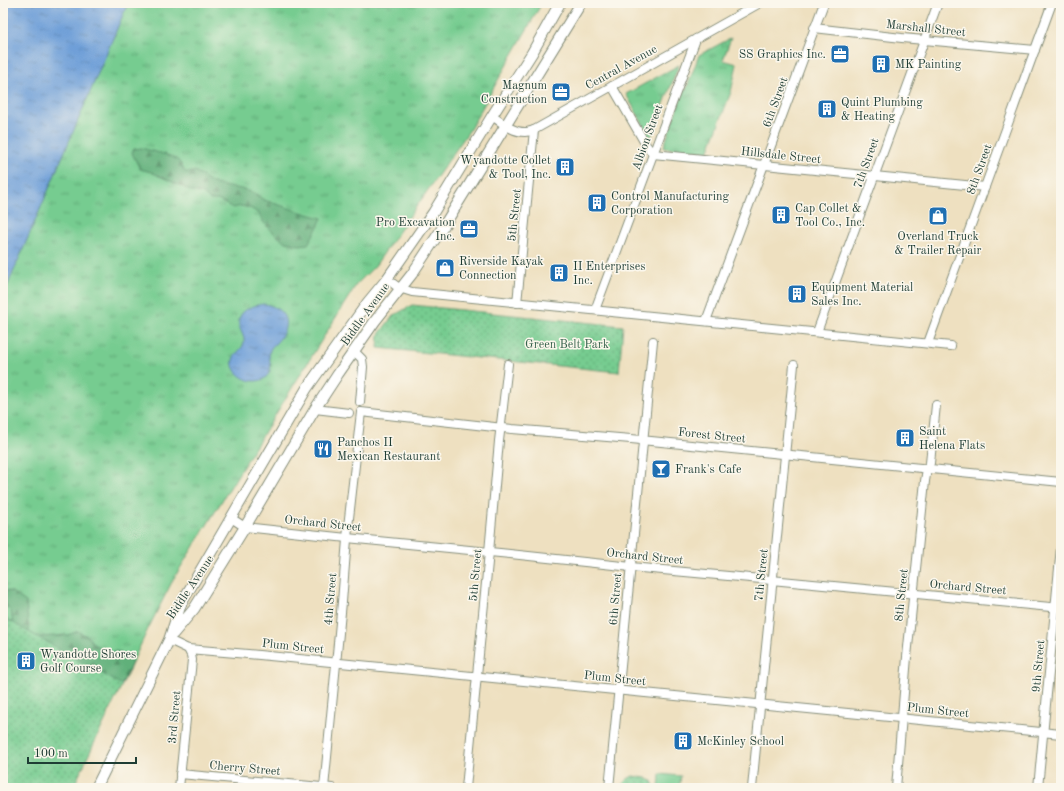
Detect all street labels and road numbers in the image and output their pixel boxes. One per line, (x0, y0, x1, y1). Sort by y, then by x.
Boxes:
street label: Marshall Street (885, 19, 966, 39)
street label: Central Avenue (584, 43, 660, 92)
street label: 6th Street (761, 75, 791, 129)
street label: Albion Street (630, 103, 665, 172)
street label: 7th Street (852, 136, 882, 190)
street label: 8th Street (965, 142, 995, 196)
street label: Hillsdale Street (740, 146, 822, 166)
street label: 5th Street (505, 188, 524, 242)
street label: Biddle Avenue (339, 281, 393, 348)
street label: Forest Street (677, 426, 746, 446)
street label: Orchard Street (284, 514, 362, 534)
street label: Orchard Street (606, 547, 684, 567)
street label: 5th Street (467, 548, 484, 602)
street label: 7th Street (753, 548, 771, 602)
street label: Biddle Avenue (165, 553, 217, 622)
street label: 8th Street (893, 568, 911, 622)
street label: 4th Street (323, 572, 339, 626)
street label: 6th Street (608, 572, 624, 626)
street label: Orchard Street (929, 579, 1007, 597)
street label: Plum Street (261, 638, 325, 656)
street label: 9th Street (1031, 639, 1047, 693)
street label: Plum Street (583, 670, 647, 688)
street label: 3rd Street (167, 690, 183, 744)
street label: Plum Street (906, 702, 970, 720)
street label: Cherry Street (209, 760, 281, 778)

